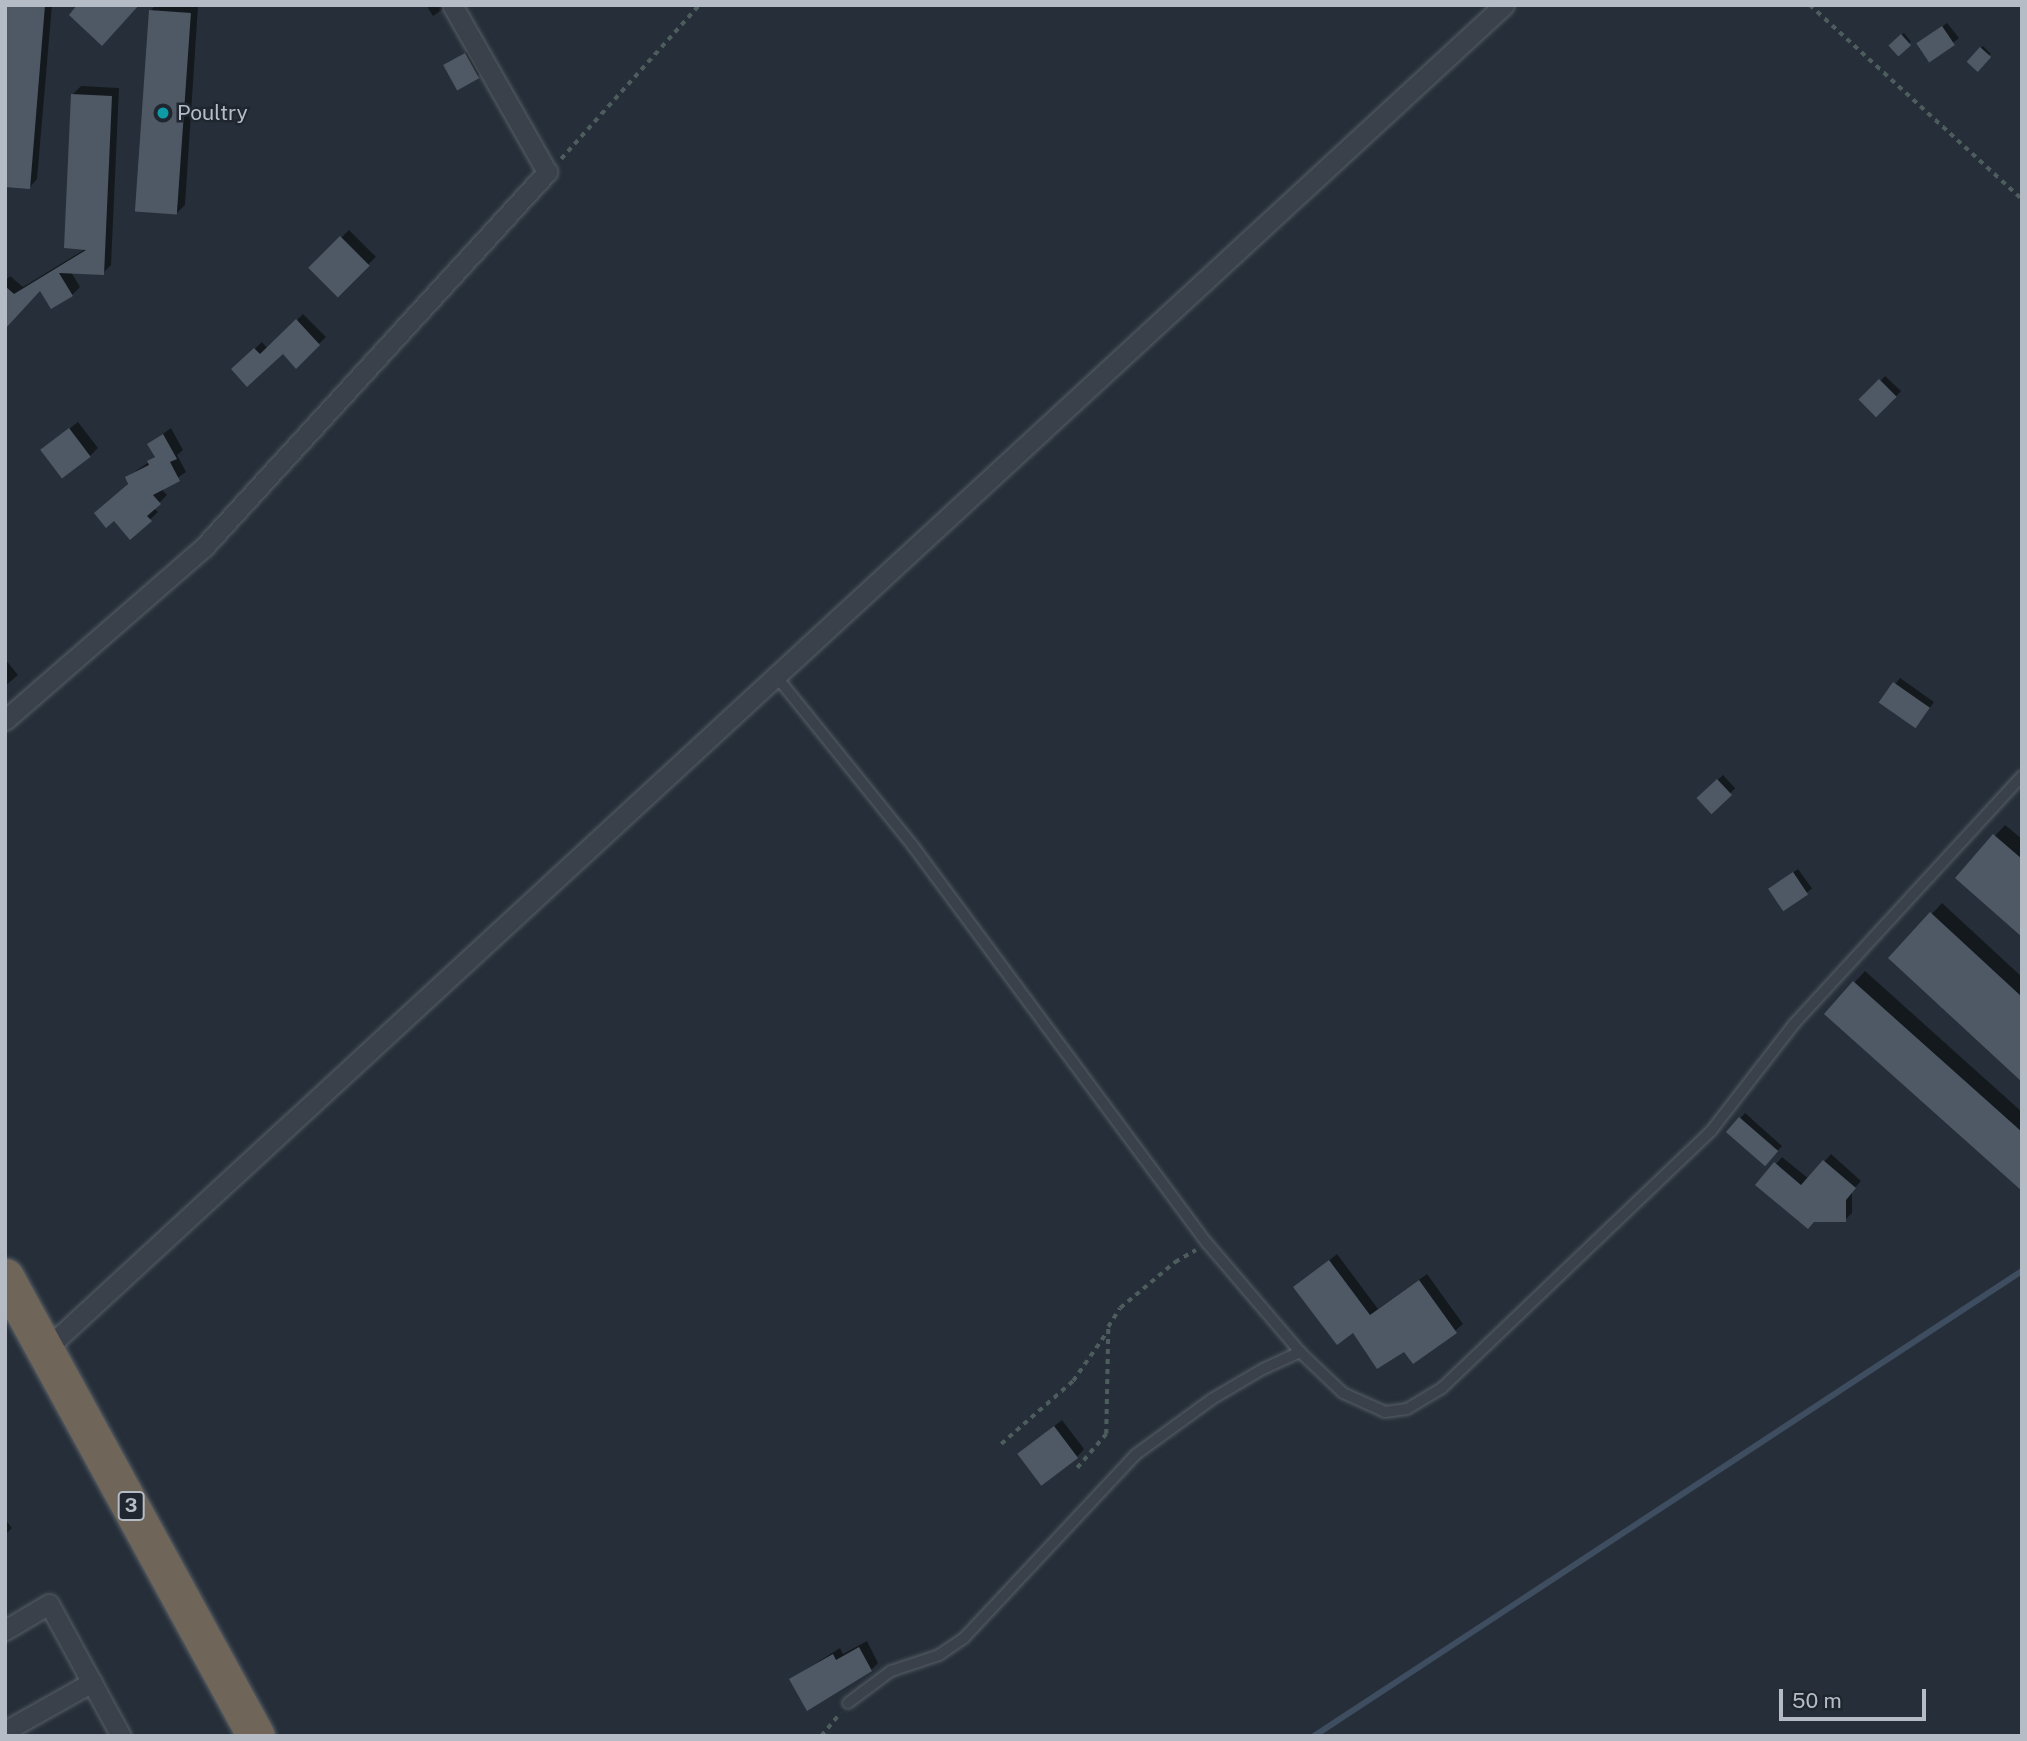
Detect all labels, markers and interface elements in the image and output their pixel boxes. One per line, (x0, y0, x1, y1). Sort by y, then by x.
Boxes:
place label: Poultry (177, 100, 248, 126)
marker: Poultry (155, 105, 171, 121)
road number: 3 (117, 1490, 145, 1522)
scale bar (1782, 1674, 1929, 1718)
text: 50 m (1792, 1688, 1842, 1713)

